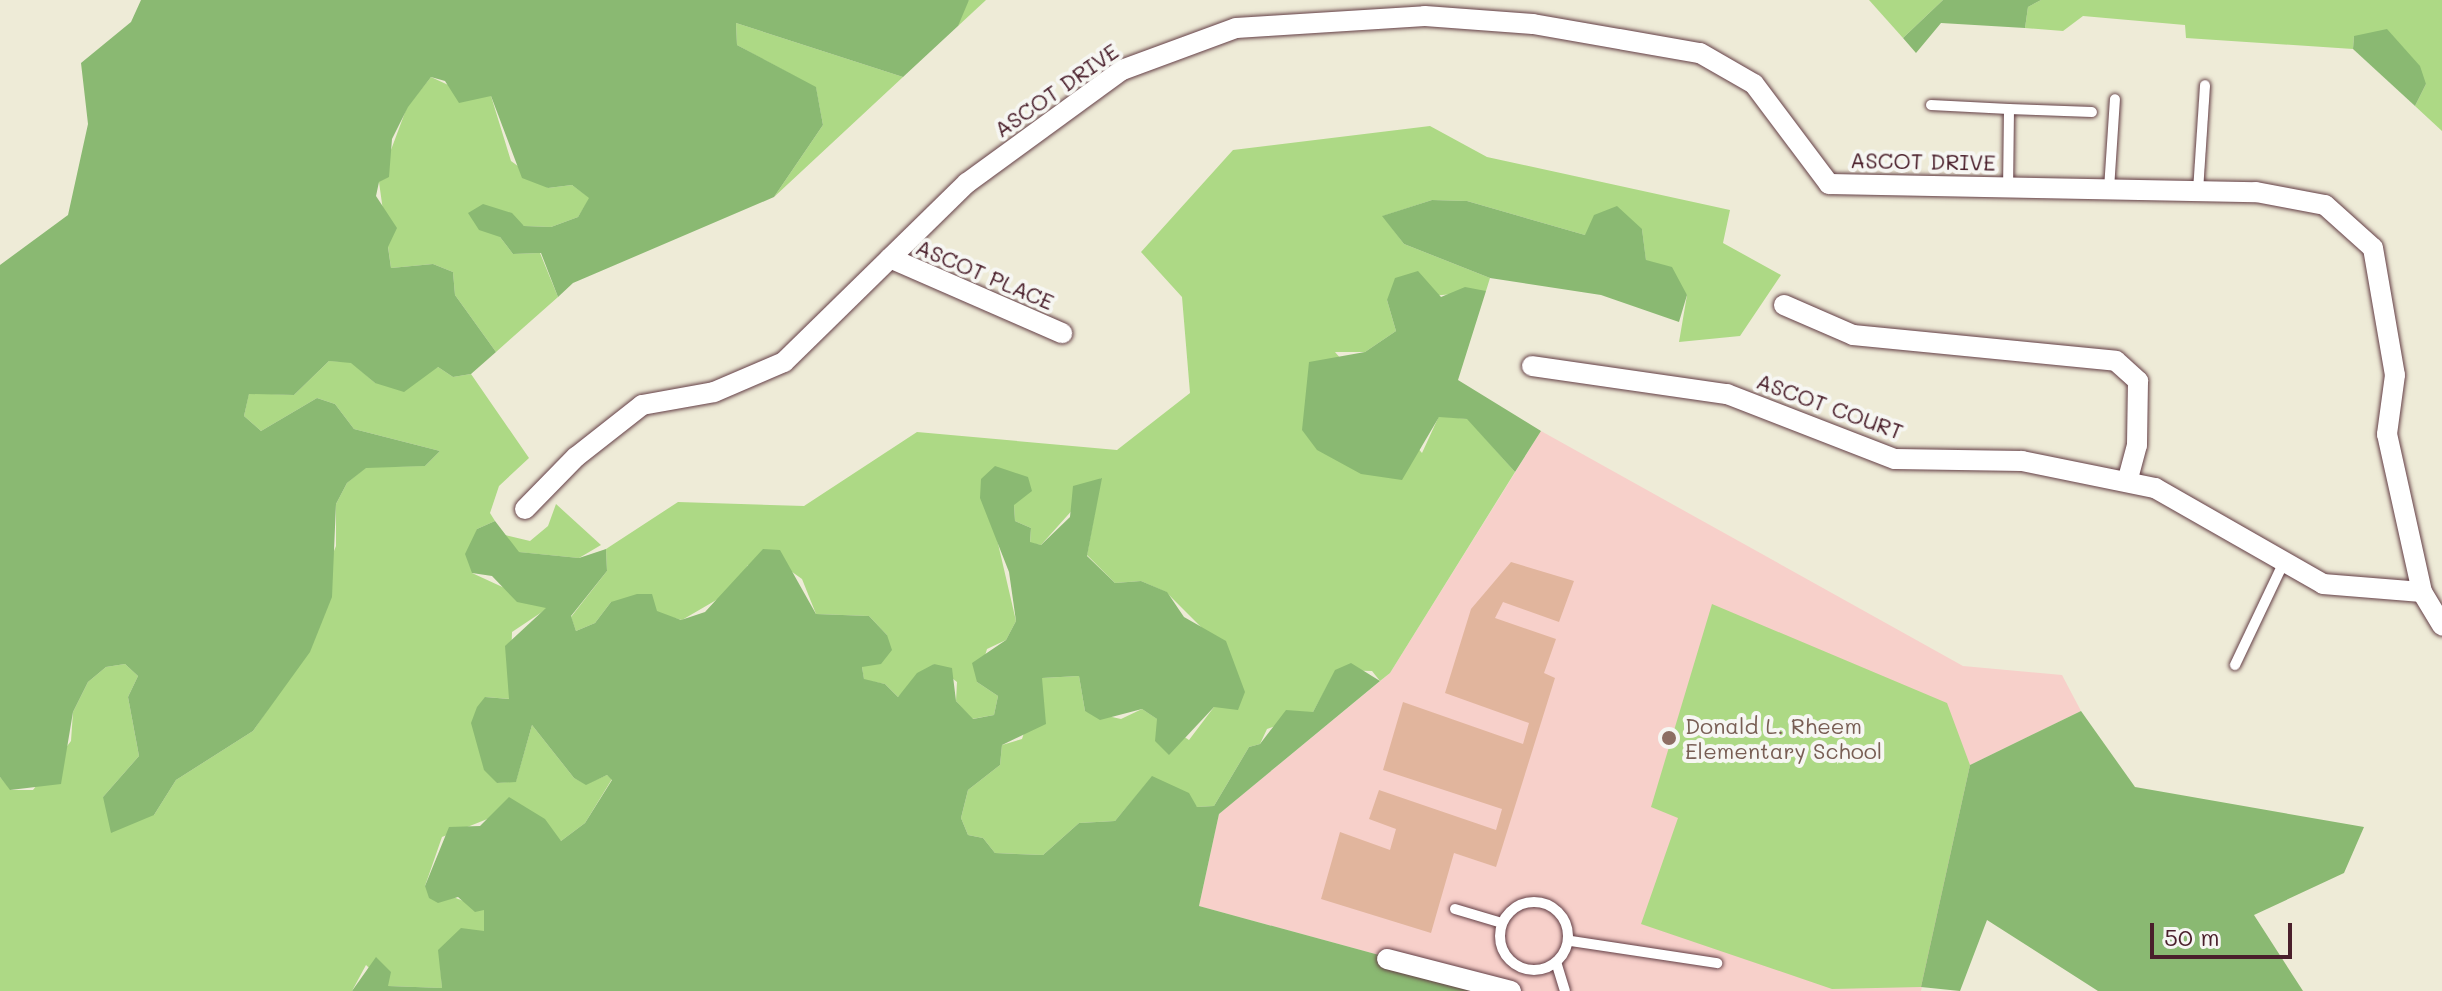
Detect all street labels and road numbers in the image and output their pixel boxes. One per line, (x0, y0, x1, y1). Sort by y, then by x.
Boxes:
street label: ASCOT DRIVE (989, 37, 1123, 143)
street label: ASCOT DRIVE (1850, 147, 1996, 175)
street label: ASCOT PLACE (912, 233, 1058, 315)
street label: ASCOT COURT (1753, 367, 1907, 445)

